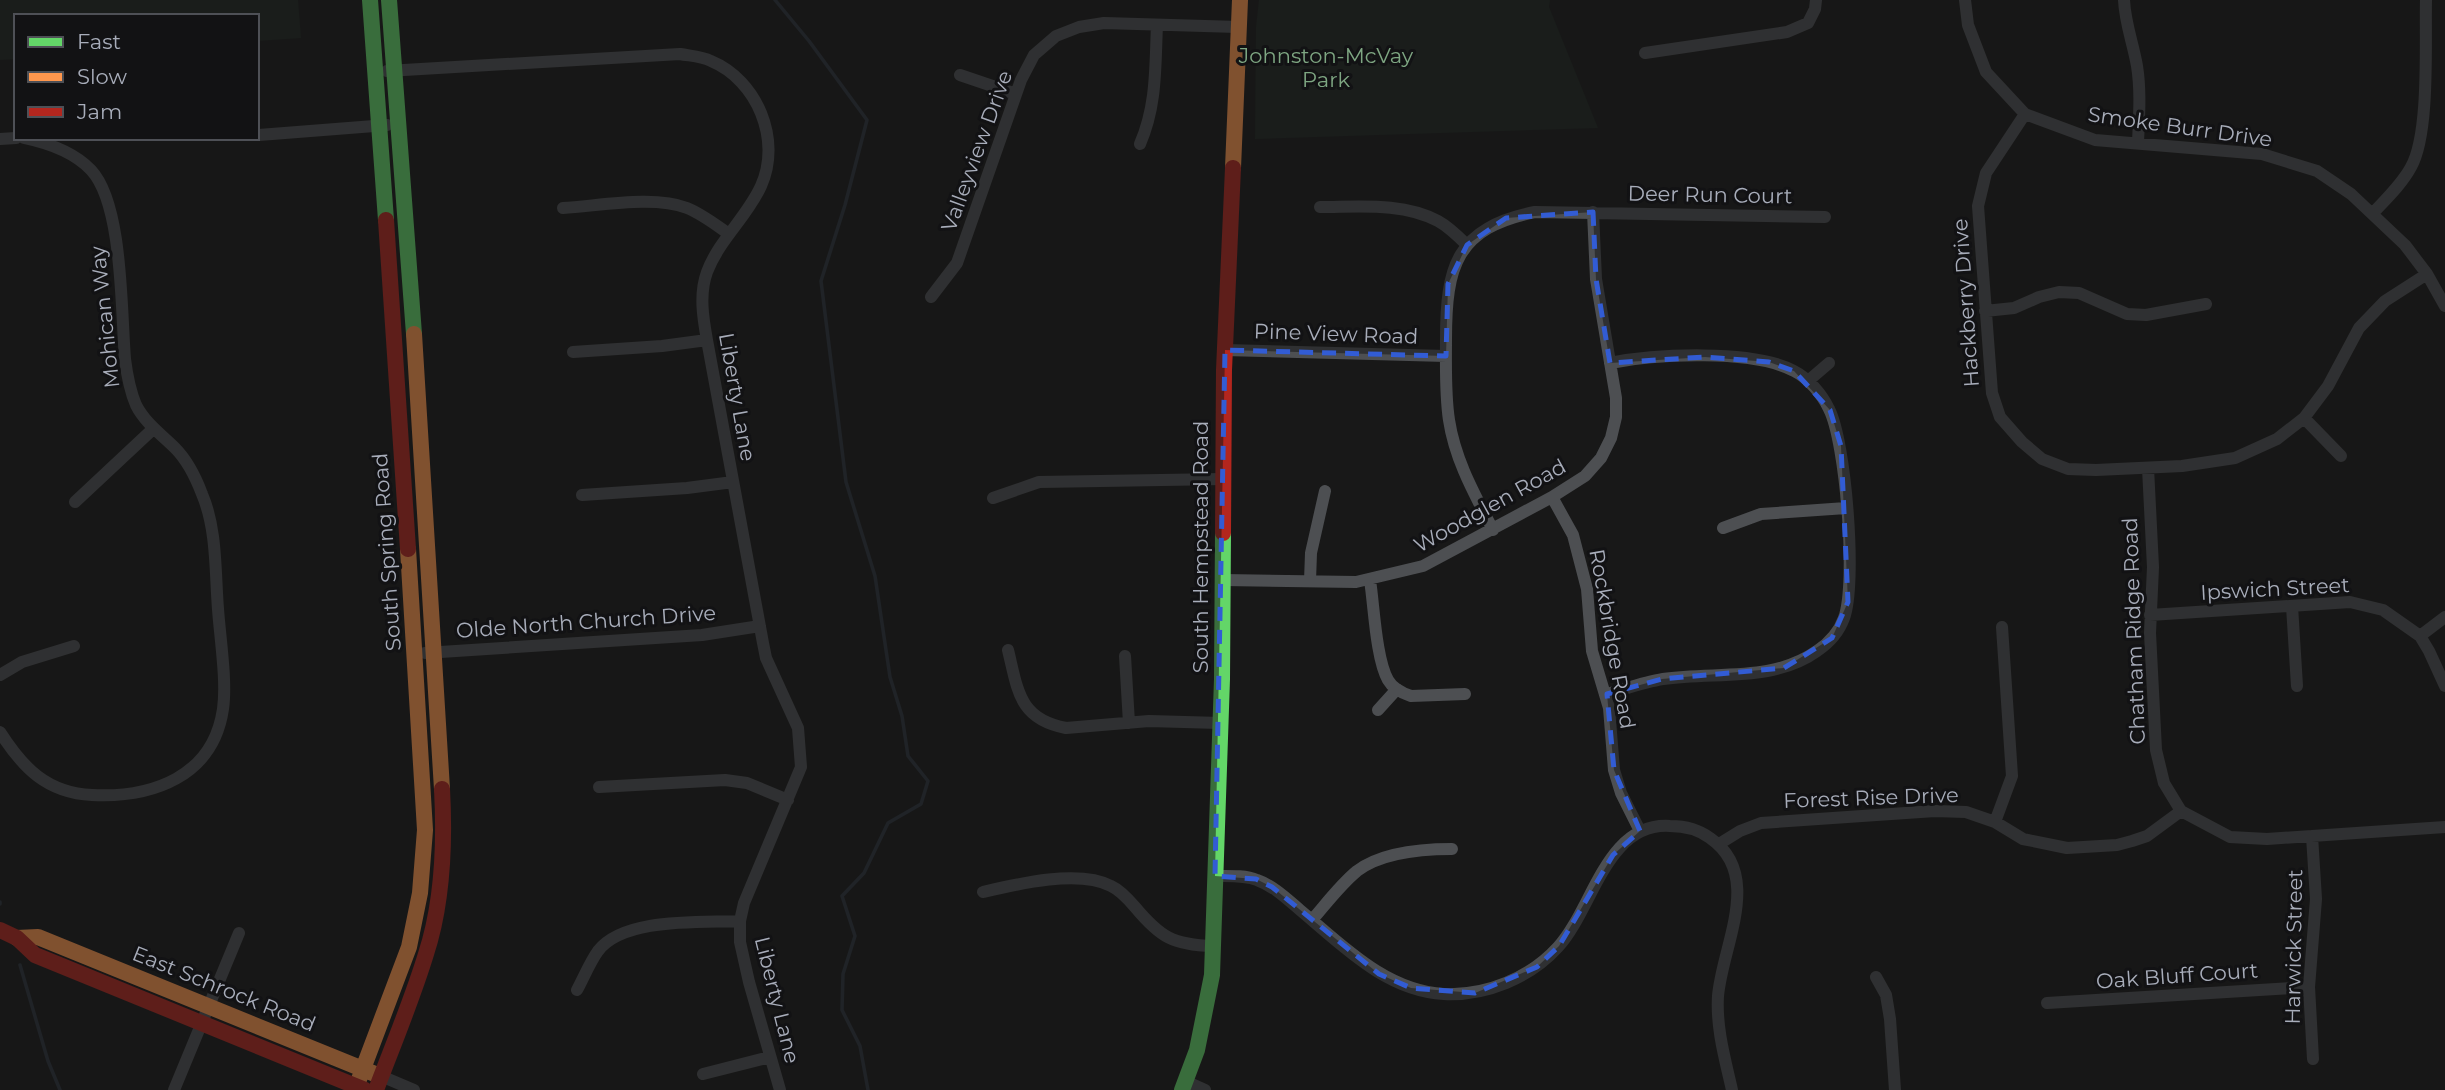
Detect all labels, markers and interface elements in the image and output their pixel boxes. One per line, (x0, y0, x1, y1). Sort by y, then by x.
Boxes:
legend (14, 14, 259, 140)
text: Fast (77, 29, 121, 54)
park label: Johnston-McVay Park (1238, 43, 1414, 92)
text: Slow (77, 64, 127, 89)
street label: Valleyview Drive (936, 67, 1017, 235)
text: Jam (76, 99, 122, 124)
street label: Smoke Burr Drive (2086, 101, 2274, 152)
street label: Deer Run Court (1628, 181, 1793, 208)
street label: Hackberry Drive (1947, 218, 1984, 388)
street label: Mohican Way (85, 244, 124, 389)
street label: Pine View Road (1253, 318, 1419, 349)
street label: Liberty Lane (714, 331, 761, 463)
street label: South Hempstead Road (1188, 421, 1213, 673)
street label: South Spring Road (367, 452, 406, 652)
street label: Woodglen Road (1409, 453, 1570, 558)
street label: Chatham Ridge Road (2117, 517, 2150, 745)
street label: Rockbridge Road (1584, 547, 1641, 731)
street label: Ipswich Street (2200, 572, 2350, 605)
street label: Olde North Church Drive (455, 600, 717, 643)
street label: Forest Rise Drive (1783, 782, 1959, 813)
street label: Harwick Street (2280, 869, 2307, 1025)
street label: Liberty Lane (750, 934, 805, 1066)
street label: East Schrock Road (129, 940, 319, 1037)
street label: Oak Bluff Court (2095, 957, 2259, 994)

